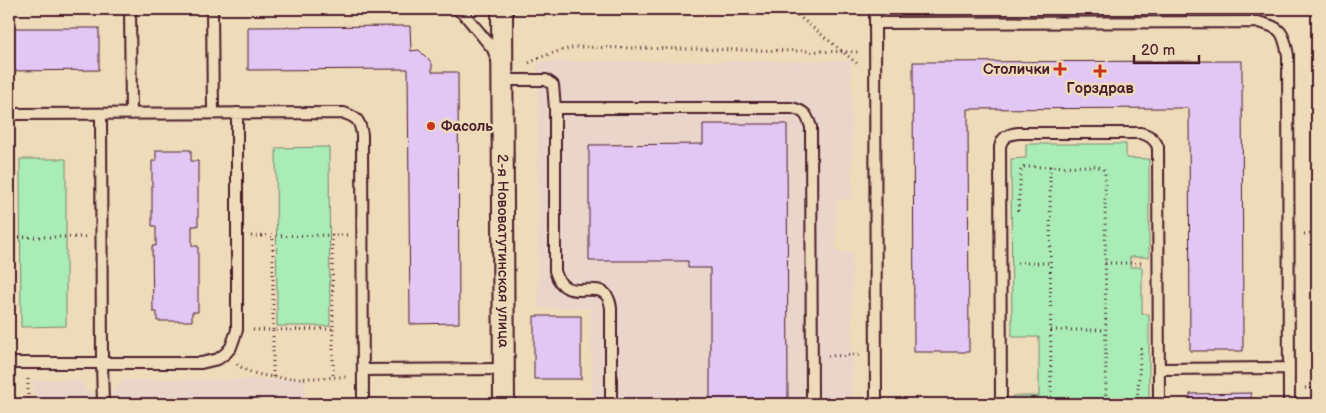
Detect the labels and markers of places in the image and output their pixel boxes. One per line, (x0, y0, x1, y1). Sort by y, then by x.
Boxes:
place label: Столички (983, 60, 1050, 79)
marker: Столички (1054, 63, 1066, 75)
marker: Горздрав (1094, 65, 1106, 77)
place label: Горздрав (1066, 79, 1134, 98)
place label: Фасоль (441, 117, 493, 136)
marker: Фасоль (425, 120, 437, 132)

